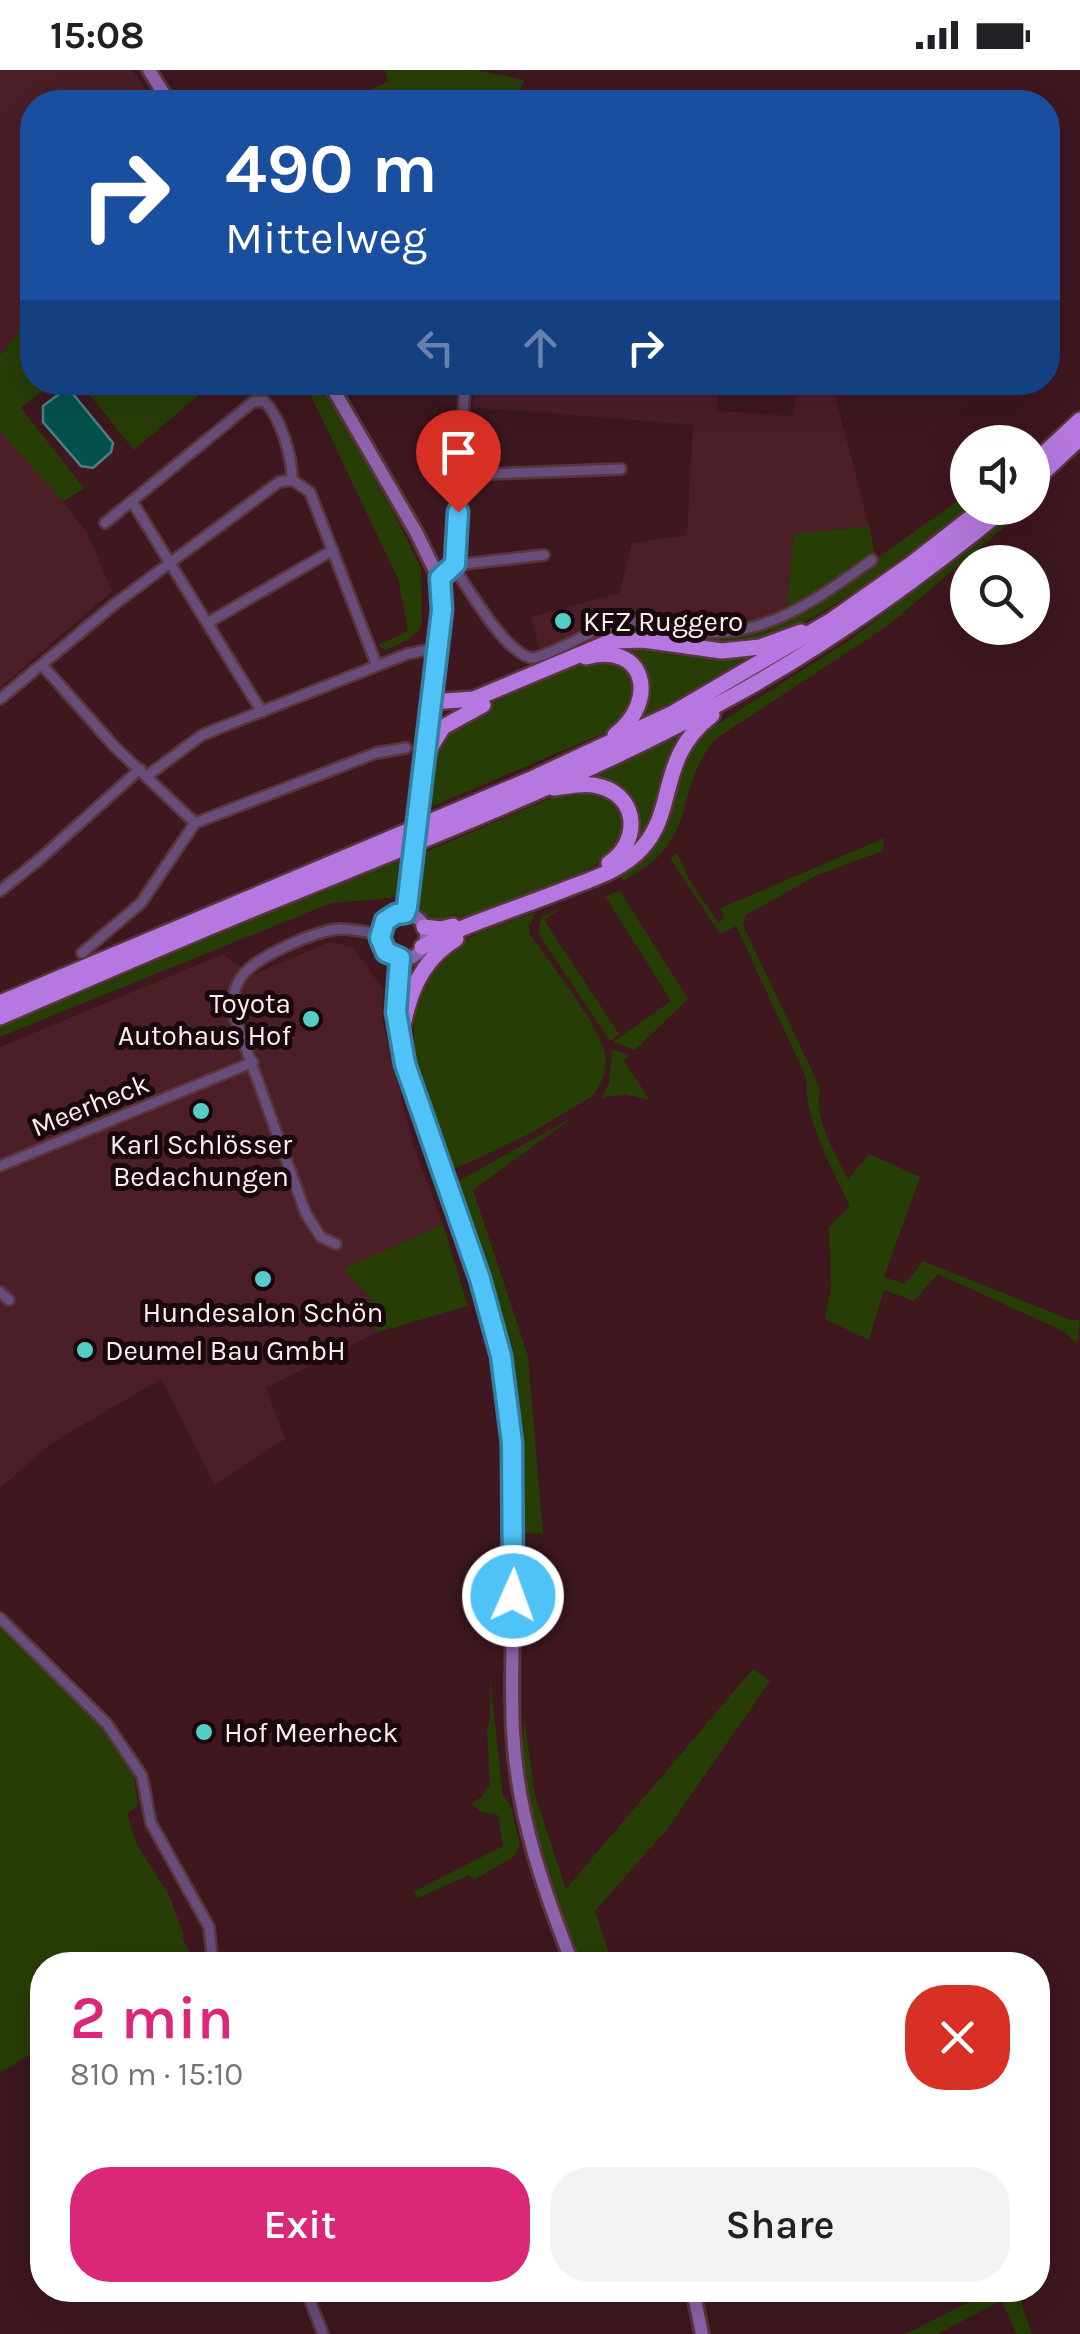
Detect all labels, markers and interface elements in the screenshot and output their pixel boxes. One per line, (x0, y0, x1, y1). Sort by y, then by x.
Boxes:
text: 15:08 (50, 13, 145, 58)
text: 490 m (225, 128, 438, 210)
icon: right (60, 130, 190, 260)
text: Mittelweg (225, 212, 427, 264)
icon: left (408, 320, 463, 375)
icon: ahead (513, 320, 568, 375)
icon: right (618, 320, 673, 375)
pin (416, 410, 501, 513)
icon: arrive (431, 425, 486, 480)
map controls (950, 425, 1050, 645)
button: sound (950, 425, 1050, 525)
button: search (950, 545, 1050, 645)
place label: KFZ Ruggero (583, 605, 743, 638)
marker: KFZ Ruggero (552, 610, 574, 632)
place label: Toyota Autohaus Hof (118, 987, 291, 1052)
marker: Toyota Autohaus Hof (300, 1008, 322, 1030)
street label: Meerheck (26, 1066, 154, 1144)
marker: Karl Schlösser Bedachungen (190, 1100, 212, 1122)
place label: Karl Schlösser Bedachungen (110, 1128, 293, 1193)
marker: Hundesalon Schön (252, 1268, 274, 1290)
place label: Hundesalon Schön (143, 1296, 383, 1329)
place label: Deumel Bau GmbH (105, 1334, 346, 1367)
marker: Deumel Bau GmbH (74, 1339, 96, 1361)
position arrow (461, 1544, 565, 1648)
place label: Hof Meerheck (224, 1716, 398, 1749)
marker: Hof Meerheck (193, 1721, 215, 1743)
text: 2 min (70, 1983, 234, 2053)
button: close (905, 1985, 1010, 2090)
text: 810 m · 15:10 (70, 2056, 243, 2093)
button: Exit (70, 2167, 530, 2282)
button: Share (550, 2167, 1010, 2282)

